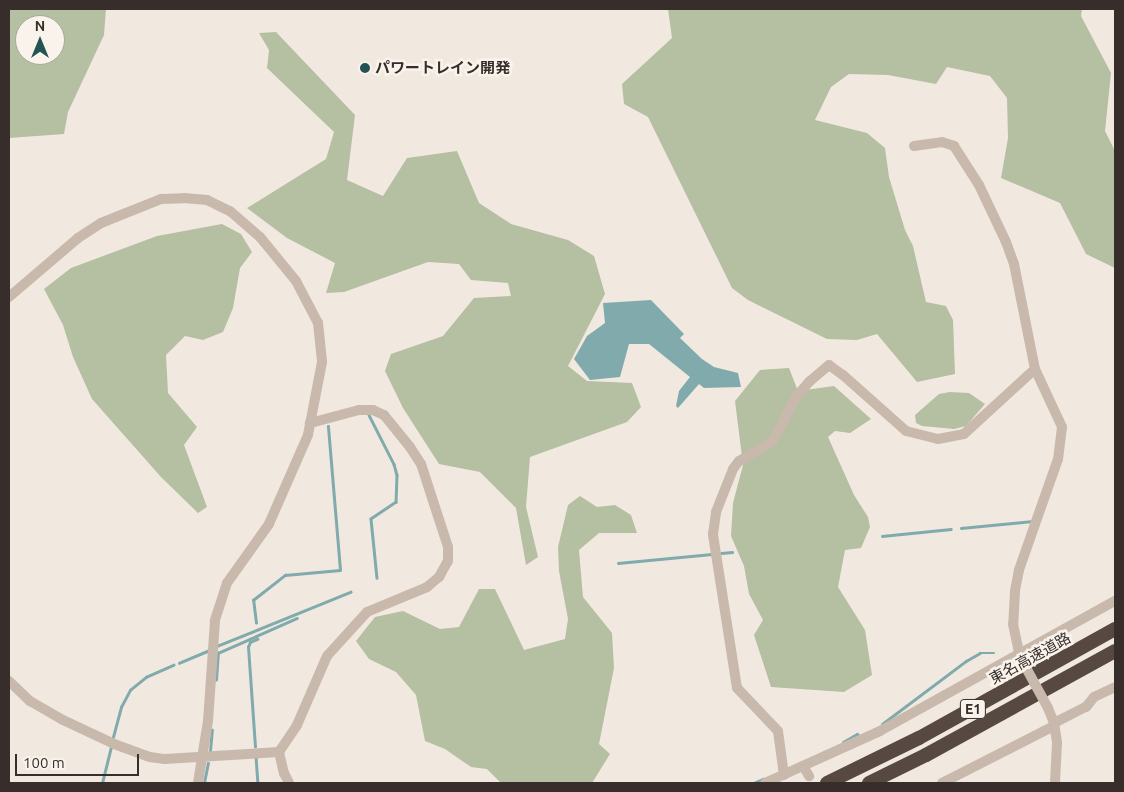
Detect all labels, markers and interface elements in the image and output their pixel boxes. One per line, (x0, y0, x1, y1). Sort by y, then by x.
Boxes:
north arrow (15, 15, 65, 65)
text: N (35, 18, 45, 34)
place label: パワートレイン開発 (375, 59, 510, 77)
marker: パワートレイン開発 (359, 62, 371, 74)
street label: 東名高速道路 (986, 628, 1074, 688)
road number: E1 (959, 698, 987, 721)
scale bar (18, 744, 141, 776)
text: 100 m (23, 754, 65, 771)

